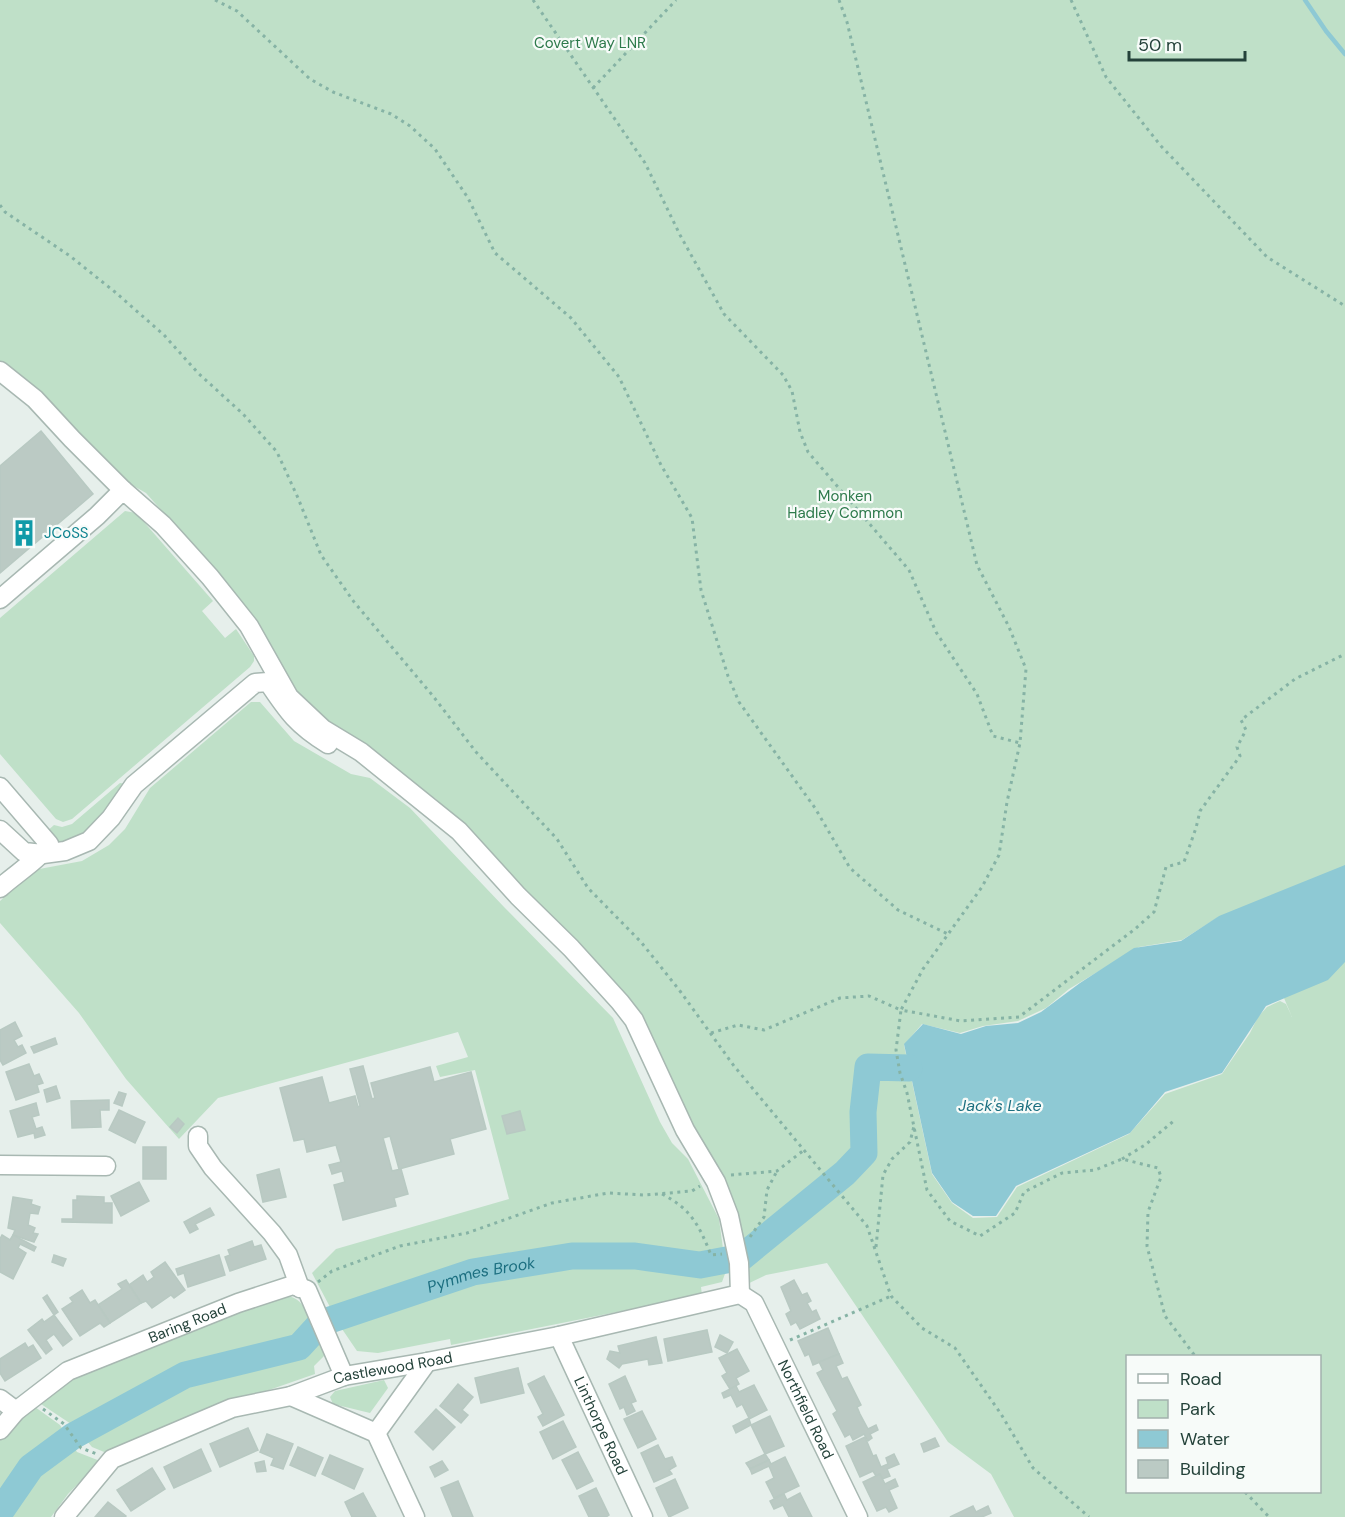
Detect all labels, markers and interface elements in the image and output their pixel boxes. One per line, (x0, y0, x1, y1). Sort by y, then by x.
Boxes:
scale bar (1129, 24, 1244, 62)
park label: Covert Way LNR (534, 33, 646, 53)
text: 50 m (1138, 33, 1182, 57)
park label: Monken Hadley Common (787, 486, 903, 523)
building icon: JCoSS (9, 518, 39, 548)
place label: JCoSS (44, 523, 89, 543)
water label: Jack's Lake (958, 1095, 1042, 1116)
water label: Pymmes Brook (424, 1252, 538, 1298)
street label: Baring Road (145, 1299, 229, 1348)
street label: Castlewood Road (330, 1347, 454, 1389)
legend (1126, 1355, 1321, 1493)
street label: Northfield Road (773, 1356, 838, 1462)
text: Road (1180, 1367, 1222, 1391)
street label: Linthorpe Road (569, 1374, 632, 1478)
text: Park (1180, 1397, 1216, 1421)
text: Water (1180, 1427, 1230, 1451)
text: Building (1180, 1457, 1245, 1481)

